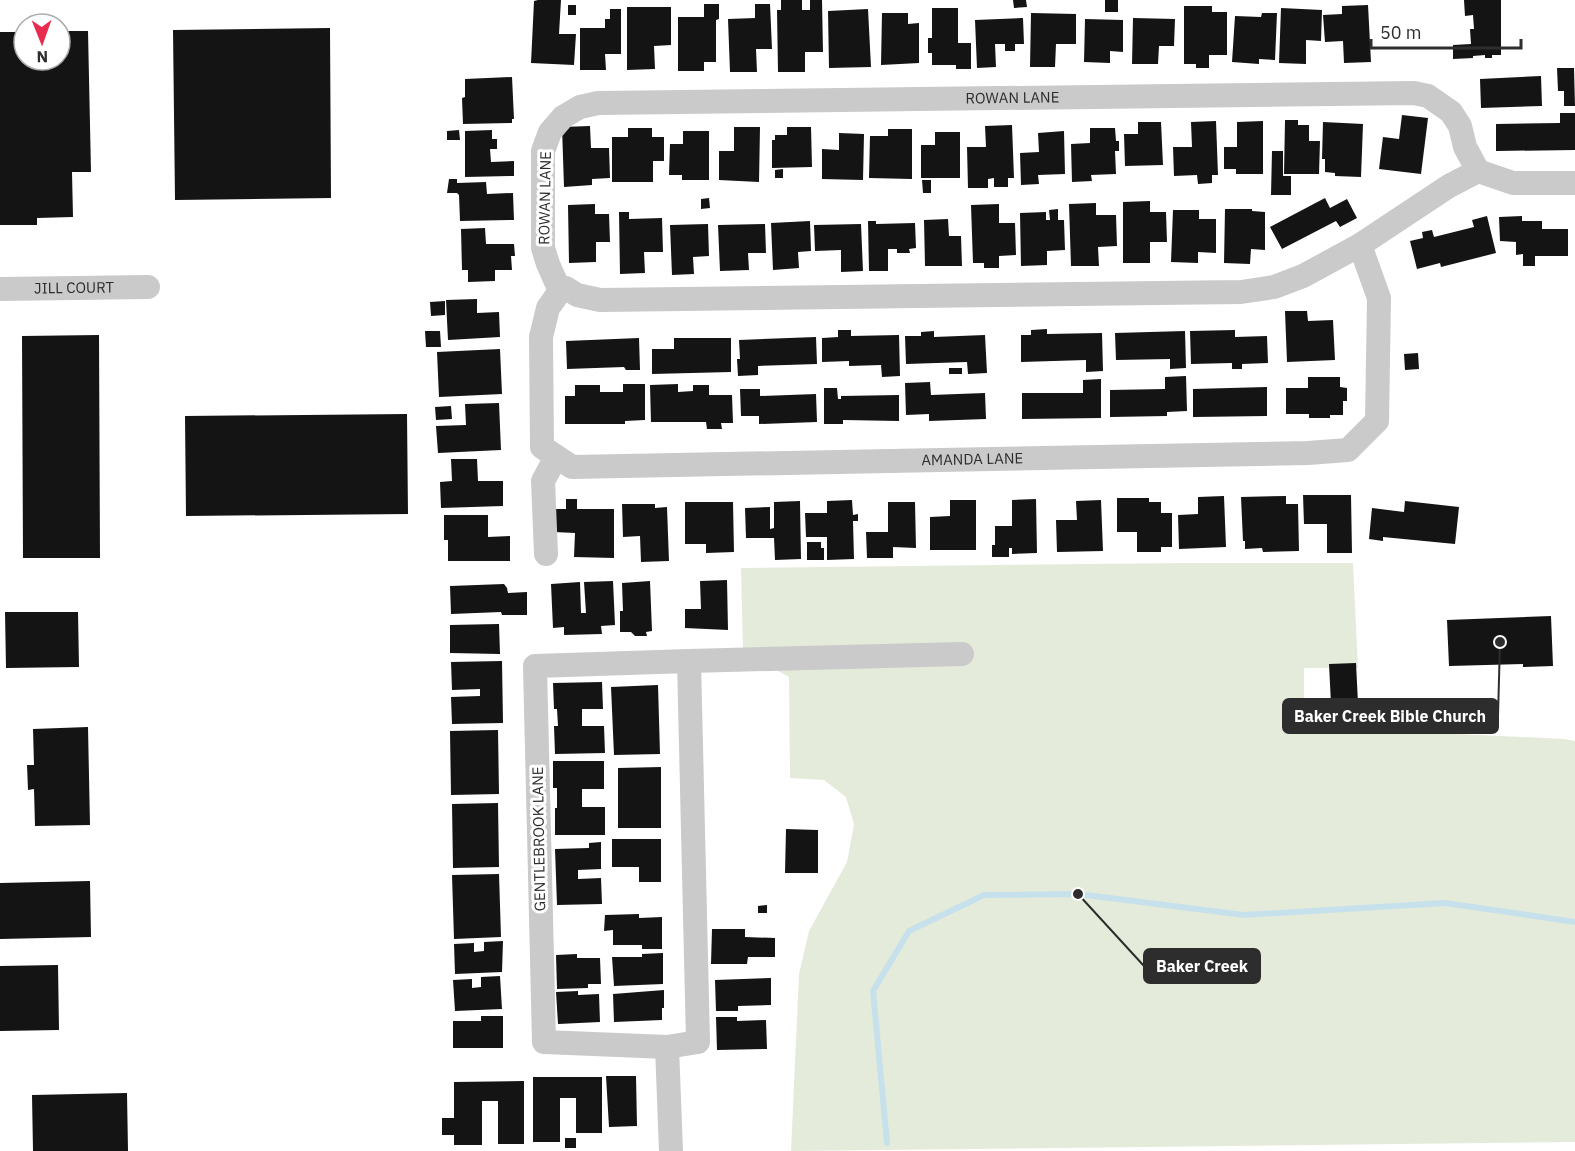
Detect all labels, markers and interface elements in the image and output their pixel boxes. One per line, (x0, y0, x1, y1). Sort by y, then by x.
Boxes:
north arrow (12, 12, 72, 72)
scale bar (1371, 12, 1521, 50)
text: 50 m (1380, 21, 1422, 44)
text: N (36, 47, 48, 67)
street label: ROWAN LANE (965, 87, 1059, 107)
street label: ROWAN LANE (534, 151, 555, 245)
street label: JILL COURT (34, 277, 115, 298)
street label: AMANDA LANE (921, 448, 1023, 469)
callout: Baker Creek Bible Church (1283, 699, 1498, 733)
text: Baker Creek Bible Church (1294, 706, 1486, 726)
street label: GENTLEBROOK LANE (528, 766, 549, 912)
callout: Baker Creek (1144, 949, 1260, 983)
text: Baker Creek (1156, 956, 1249, 976)

